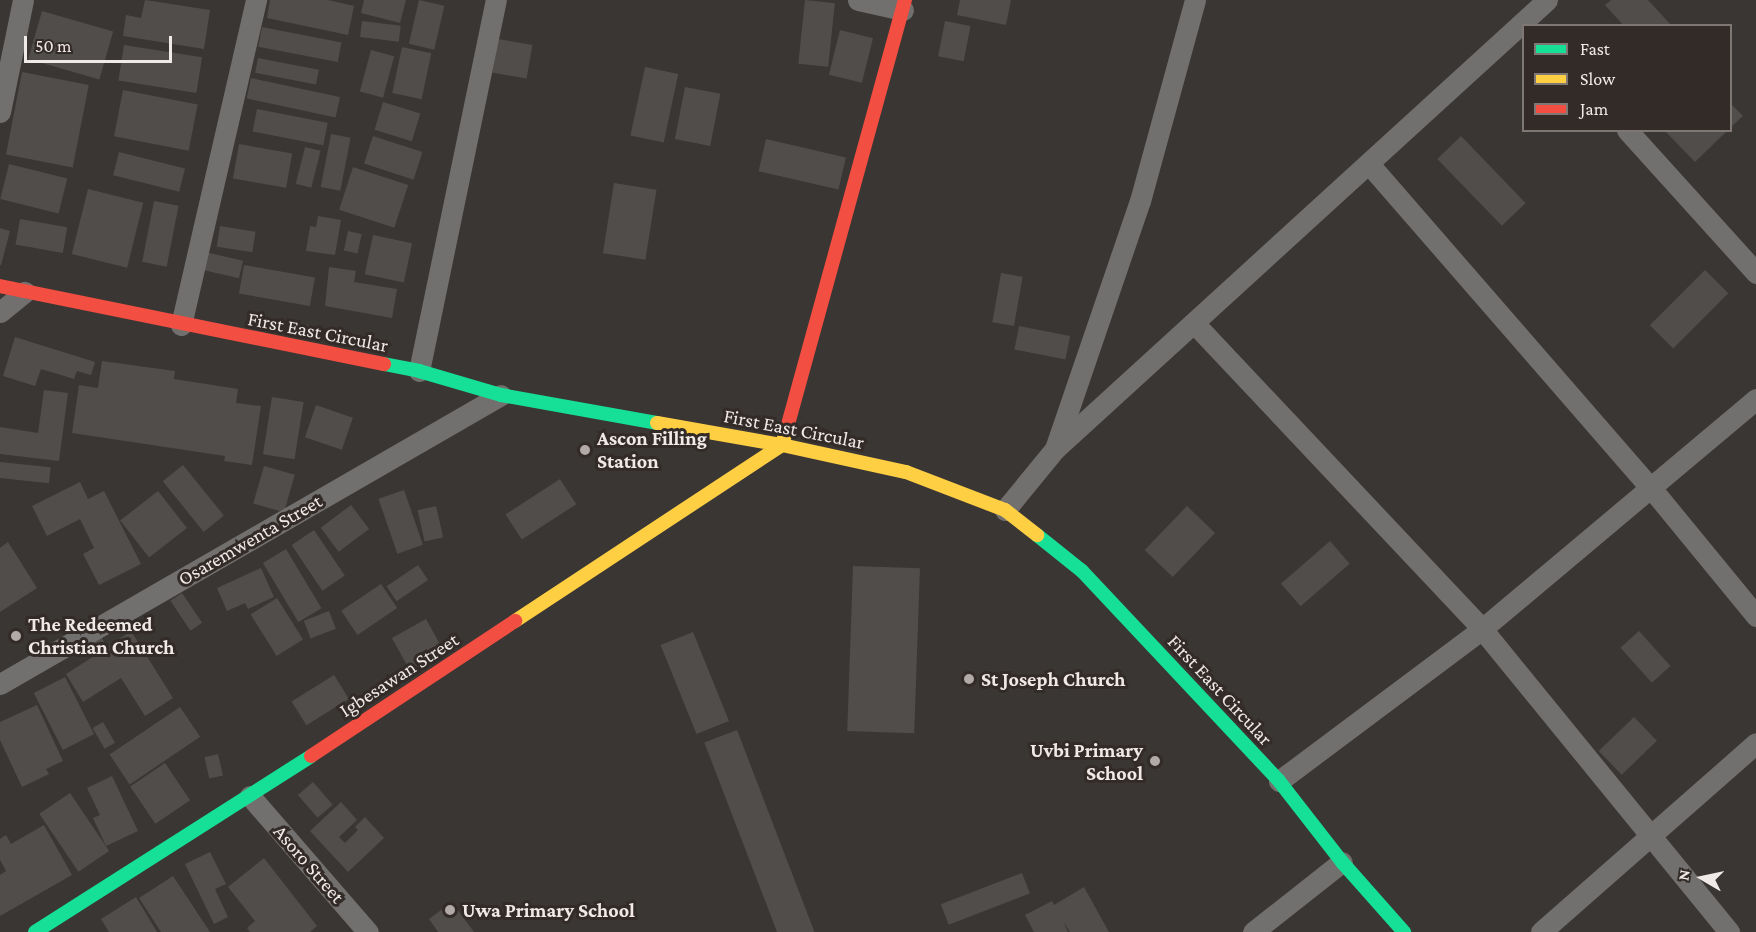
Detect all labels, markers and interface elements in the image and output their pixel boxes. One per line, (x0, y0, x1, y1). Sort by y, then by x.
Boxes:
scale bar (27, 24, 176, 62)
legend (1522, 24, 1732, 132)
text: 50 m (35, 36, 72, 56)
text: Fast (1580, 39, 1610, 59)
text: Slow (1580, 69, 1615, 89)
text: Jam (1580, 99, 1608, 119)
street label: First East Circular (246, 307, 390, 357)
street label: First East Circular (722, 404, 866, 454)
place label: Ascon Filling Station (597, 426, 707, 473)
marker: Ascon Filling Station (578, 443, 592, 457)
street label: Osaremwenta Street (174, 489, 326, 591)
place label: The Redeemed Christian Church (28, 612, 174, 659)
street label: Igbesawan Street (335, 628, 463, 722)
marker: The Redeemed Christian Church (9, 629, 23, 643)
street label: First East Circular (1163, 630, 1277, 750)
place label: St Joseph Church (981, 667, 1126, 691)
marker: St Joseph Church (962, 672, 976, 686)
place label: Uvbi Primary School (1030, 738, 1143, 785)
marker: Uvbi Primary School (1148, 754, 1162, 768)
street label: Asoro Street (268, 820, 350, 908)
north arrow (1672, 848, 1732, 908)
text: N (1674, 868, 1693, 882)
place label: Uwa Primary School (462, 898, 635, 922)
marker: Uwa Primary School (443, 903, 457, 917)

